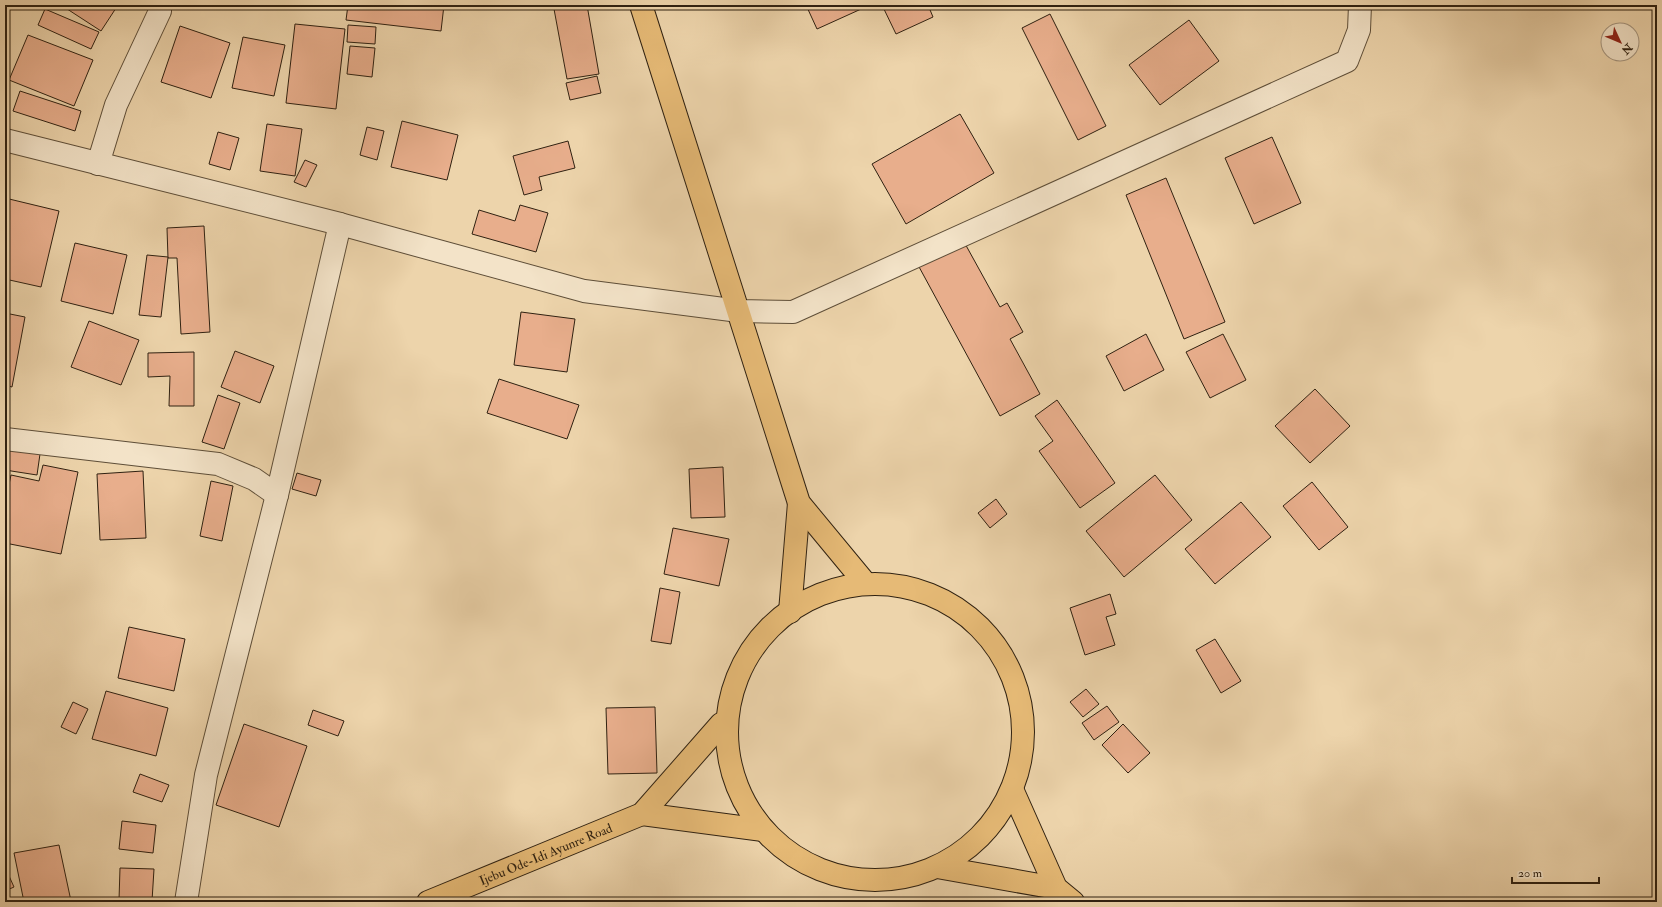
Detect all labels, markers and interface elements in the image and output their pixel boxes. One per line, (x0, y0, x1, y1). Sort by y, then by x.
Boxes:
north arrow (1600, 22, 1640, 62)
text: N (1618, 40, 1636, 57)
street label: Ijebu Ode-Idi Ayunre Road (477, 820, 615, 889)
scale bar (1512, 859, 1599, 885)
text: 20 m (1518, 866, 1543, 881)

